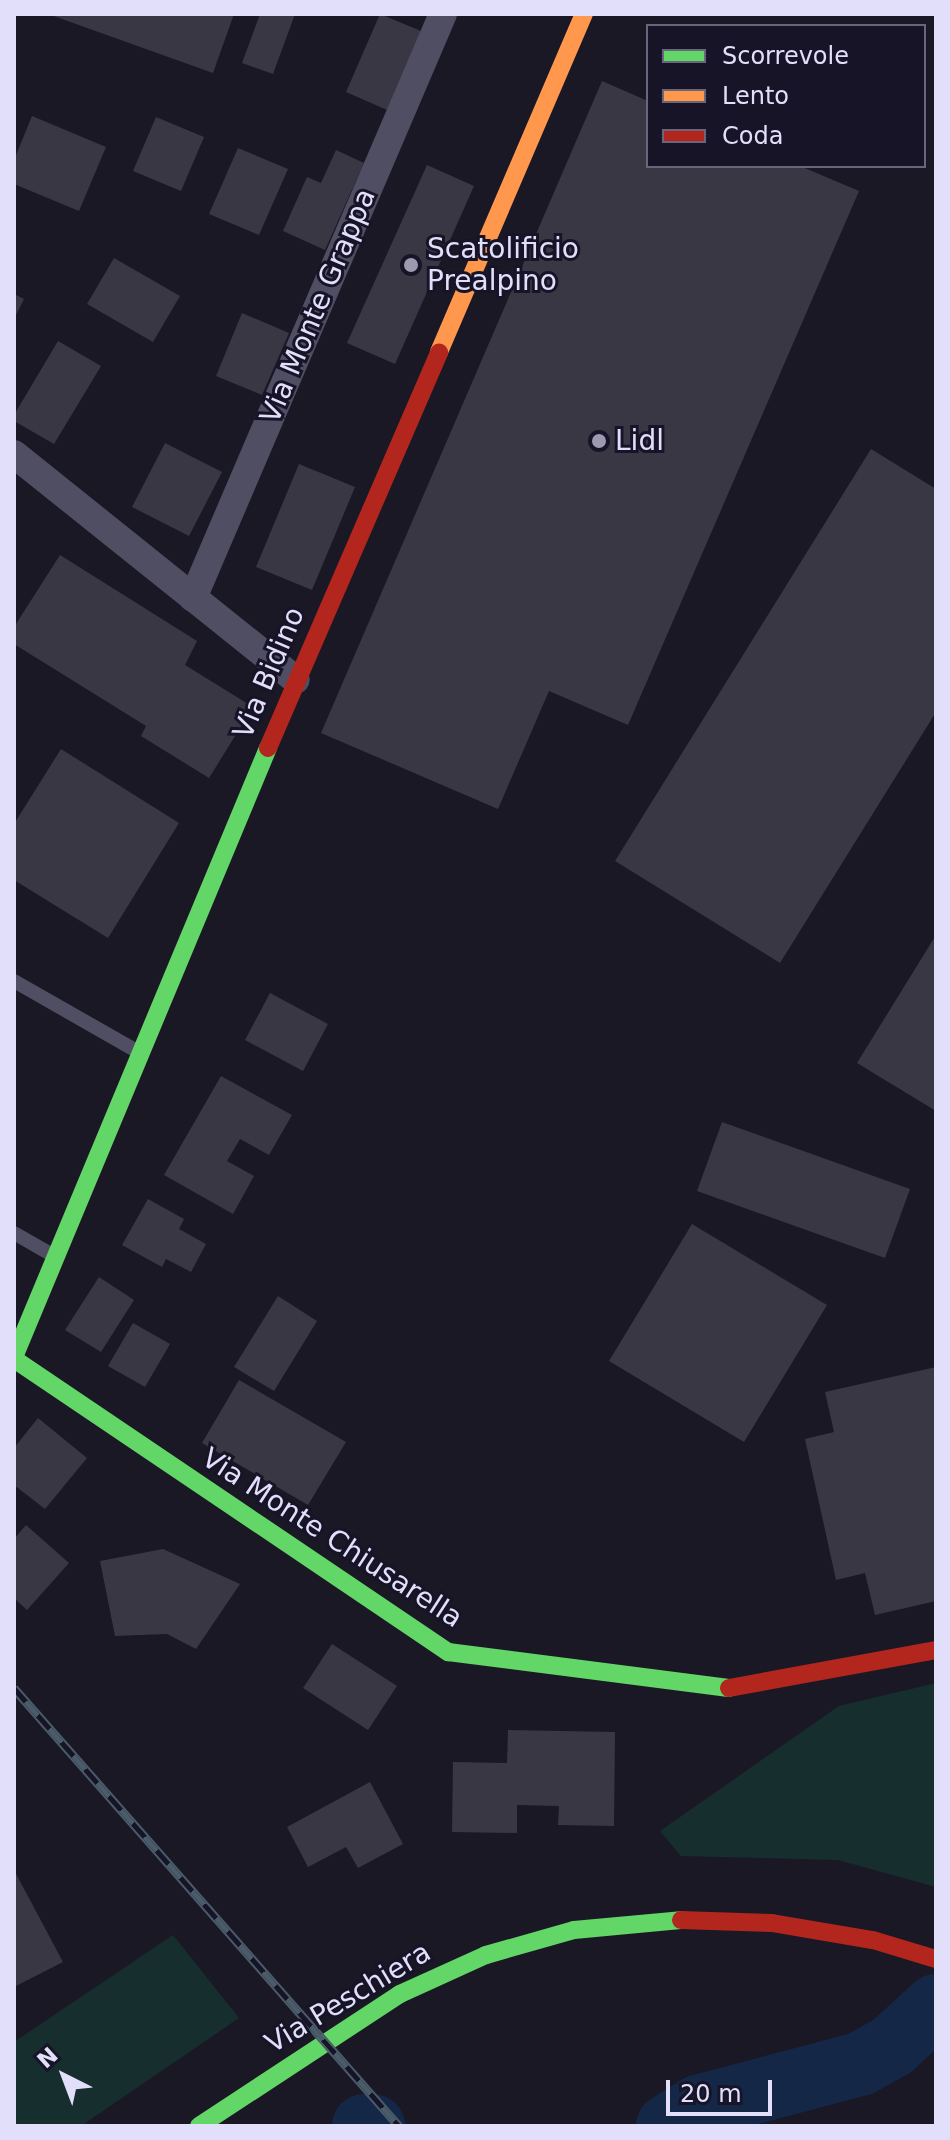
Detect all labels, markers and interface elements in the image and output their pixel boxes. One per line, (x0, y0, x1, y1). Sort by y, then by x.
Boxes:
legend (646, 24, 926, 168)
text: Scorrevole (722, 42, 849, 70)
text: Lento (722, 82, 789, 110)
text: Coda (722, 122, 783, 150)
street label: Via Monte Grappa (253, 184, 383, 428)
place label: Scatolificio Prealpino (427, 232, 579, 298)
marker: Scatolificio Prealpino (402, 256, 420, 274)
place label: Lidl (615, 424, 664, 458)
marker: Lidl (590, 432, 608, 450)
street label: Via Bidino (226, 602, 312, 744)
street label: Via Monte Chiusarella (195, 1441, 469, 1635)
street label: Via Peschiera (259, 1935, 437, 2061)
north arrow (24, 2036, 104, 2116)
text: N (32, 2042, 63, 2073)
scale bar (670, 2064, 776, 2114)
text: 20 m (680, 2080, 742, 2108)

